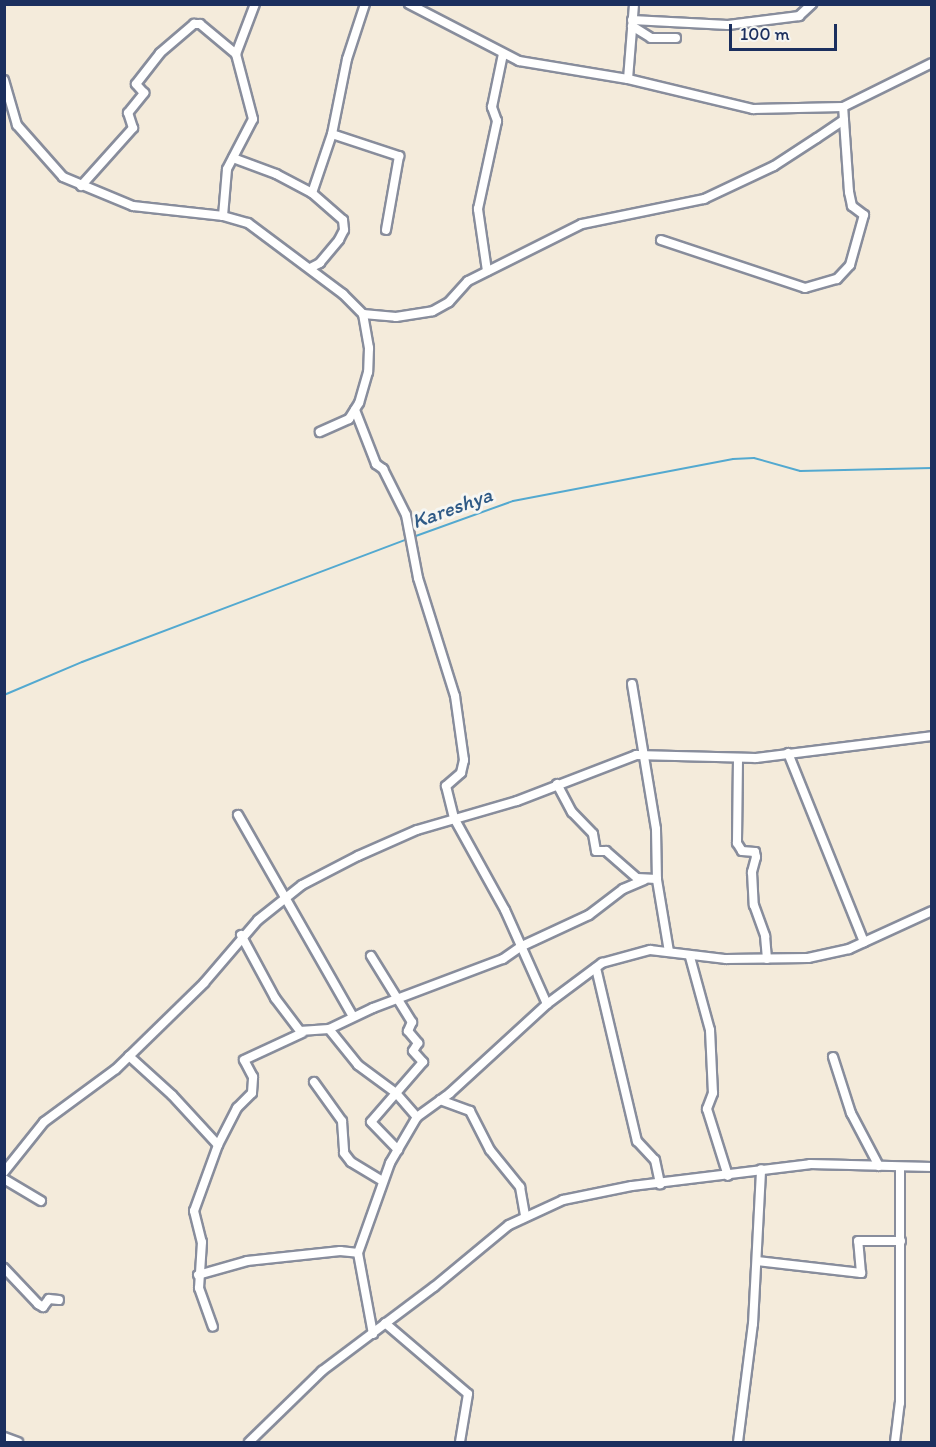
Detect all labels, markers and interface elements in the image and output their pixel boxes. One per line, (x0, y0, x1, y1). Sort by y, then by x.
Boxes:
scale bar (732, 12, 840, 50)
text: 100 m (740, 23, 790, 45)
water label: Kareshya (408, 482, 496, 534)

